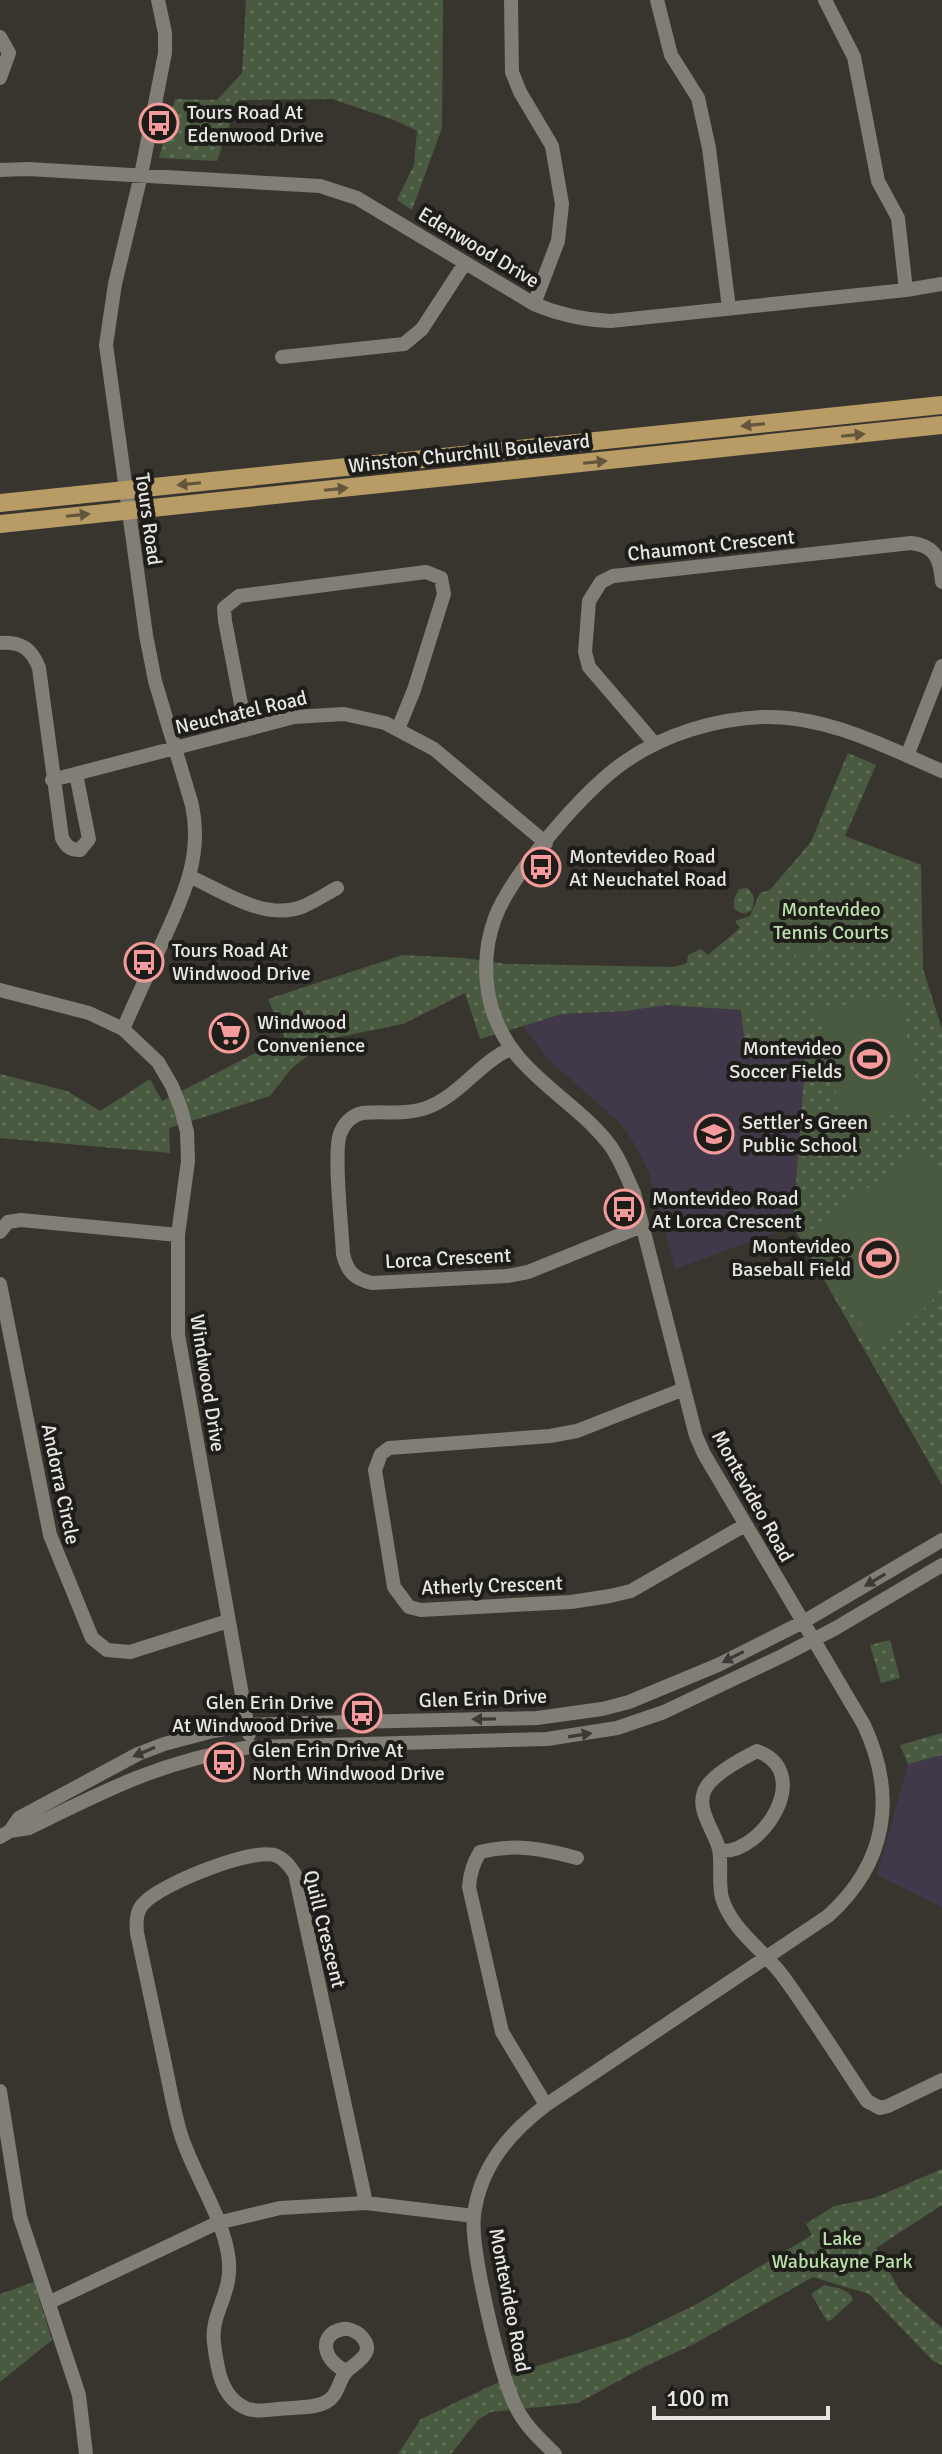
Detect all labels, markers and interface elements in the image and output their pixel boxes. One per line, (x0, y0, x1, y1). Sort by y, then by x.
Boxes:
place label: Tours Road At Edenwood Drive (187, 100, 324, 148)
bus stop icon: Tours Road At Edenwood Drive (138, 102, 180, 144)
street label: Edenwood Drive (414, 201, 544, 293)
one-way arrow (740, 419, 765, 432)
street label: Winston Churchill Boulevard (347, 428, 591, 479)
one-way arrow (841, 428, 866, 441)
one-way arrow (583, 456, 608, 469)
street label: Tours Road (130, 471, 167, 567)
one-way arrow (176, 477, 201, 490)
one-way arrow (324, 482, 349, 495)
one-way arrow (65, 509, 90, 522)
street label: Chaumont Crescent (626, 524, 796, 567)
street label: Neuchatel Road (173, 685, 310, 740)
place label: Montevideo Road At Neuchatel Road (569, 844, 727, 892)
bus stop icon: Montevideo Road At Neuchatel Road (520, 846, 562, 888)
park label: Montevideo Tennis Courts (773, 897, 889, 945)
place label: Tours Road At Windwood Drive (172, 938, 311, 986)
bus stop icon: Tours Road At Windwood Drive (123, 941, 165, 983)
place label: Windwood Convenience (257, 1010, 365, 1058)
supermarket icon: Windwood Convenience (208, 1012, 250, 1054)
place label: Montevideo Soccer Fields (729, 1036, 842, 1084)
sports icon: Montevideo Soccer Fields (849, 1038, 891, 1080)
place label: Settler's Green Public School (742, 1110, 868, 1158)
school or university icon: Settler's Green Public School (693, 1113, 735, 1155)
place label: Montevideo Road At Lorca Crescent (652, 1186, 802, 1234)
bus stop icon: Montevideo Road At Lorca Crescent (603, 1188, 645, 1230)
place label: Montevideo Baseball Field (731, 1234, 851, 1282)
sports icon: Montevideo Baseball Field (858, 1237, 900, 1279)
street label: Lorca Crescent (384, 1243, 512, 1274)
street label: Windwood Drive (184, 1313, 231, 1454)
street label: Andorra Circle (36, 1421, 86, 1547)
street label: Montevideo Road (706, 1426, 799, 1566)
street label: Atherly Crescent (421, 1571, 563, 1600)
one-way arrow (864, 1573, 886, 1587)
one-way arrow (722, 1651, 745, 1664)
street label: Glen Erin Drive (418, 1684, 548, 1713)
place label: Glen Erin Drive At Windwood Drive (172, 1690, 334, 1738)
bus stop icon: Glen Erin Drive At Windwood Drive (341, 1692, 383, 1734)
one-way arrow (471, 1712, 496, 1725)
one-way arrow (568, 1728, 593, 1740)
place label: Glen Erin Drive At North Windwood Drive (252, 1738, 445, 1786)
bus stop icon: Glen Erin Drive At North Windwood Drive (203, 1741, 245, 1783)
one-way arrow (132, 1746, 156, 1759)
street label: Quill Crescent (298, 1868, 351, 1991)
street label: Montevideo Road (483, 2226, 536, 2374)
park label: Lake Wabukayne Park (772, 2226, 912, 2274)
scale bar (654, 2370, 828, 2420)
text: 100 m (666, 2383, 729, 2413)

